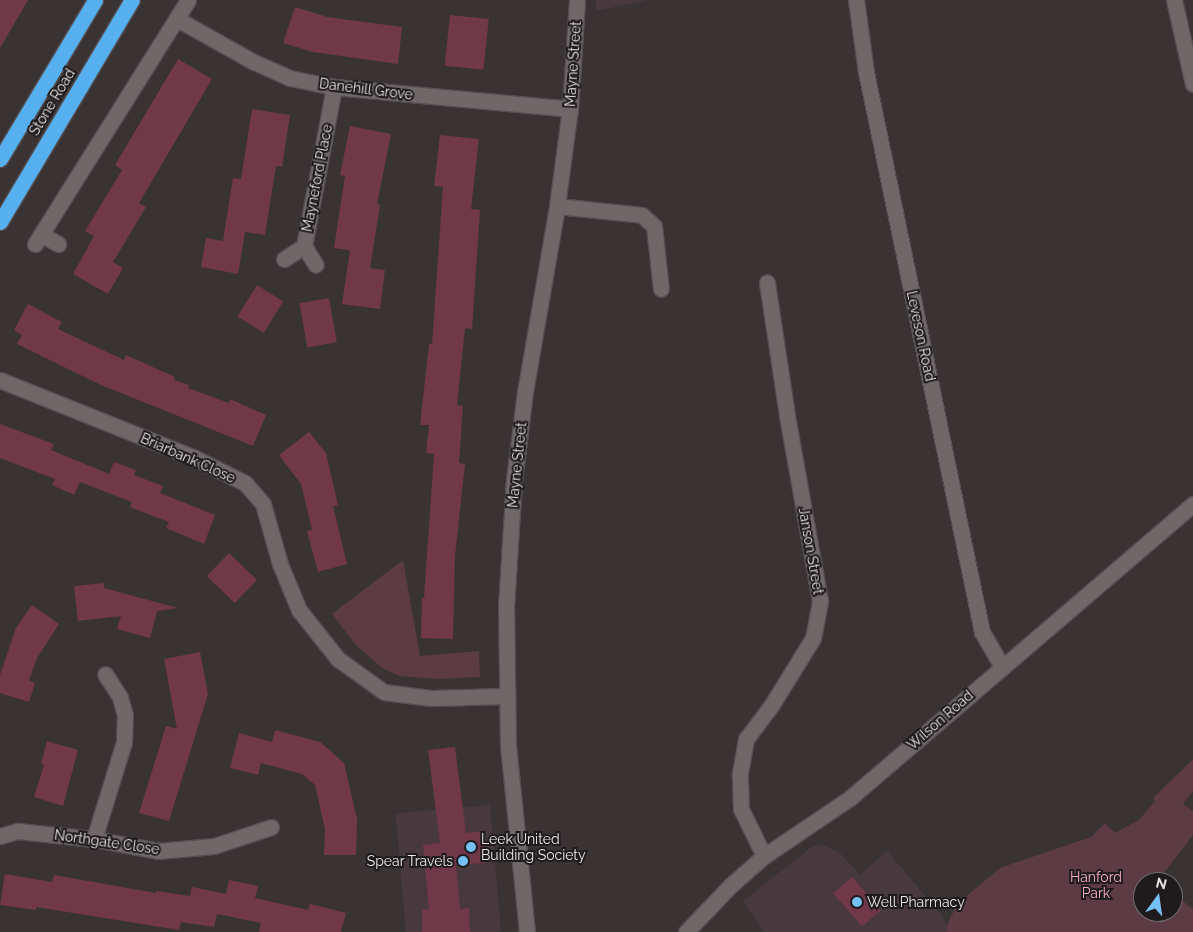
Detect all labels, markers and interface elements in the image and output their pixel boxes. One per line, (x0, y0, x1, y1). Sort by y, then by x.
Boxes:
street label: Mayne Street (562, 21, 584, 107)
street label: Stone Road (26, 66, 78, 138)
street label: Danehill Grove (318, 75, 414, 103)
street label: Mayneford Place (298, 123, 336, 233)
street label: Leveson Road (903, 289, 939, 383)
street label: Mayne Street (504, 421, 530, 509)
street label: Briarbank Close (138, 430, 238, 486)
street label: Janson Street (795, 506, 827, 596)
street label: Wilson Road (904, 687, 976, 753)
street label: Northgate Close (53, 826, 161, 858)
place label: Leek United Building Society (481, 831, 586, 864)
marker: Leek United Building Society (465, 841, 477, 853)
place label: Spear Travels (366, 853, 453, 869)
marker: Spear Travels (457, 855, 469, 867)
park label: Hanford Park (1070, 869, 1122, 902)
north arrow (1133, 872, 1183, 922)
text: N (1154, 874, 1169, 892)
place label: Well Pharmacy (867, 894, 965, 910)
marker: Well Pharmacy (851, 896, 863, 908)

